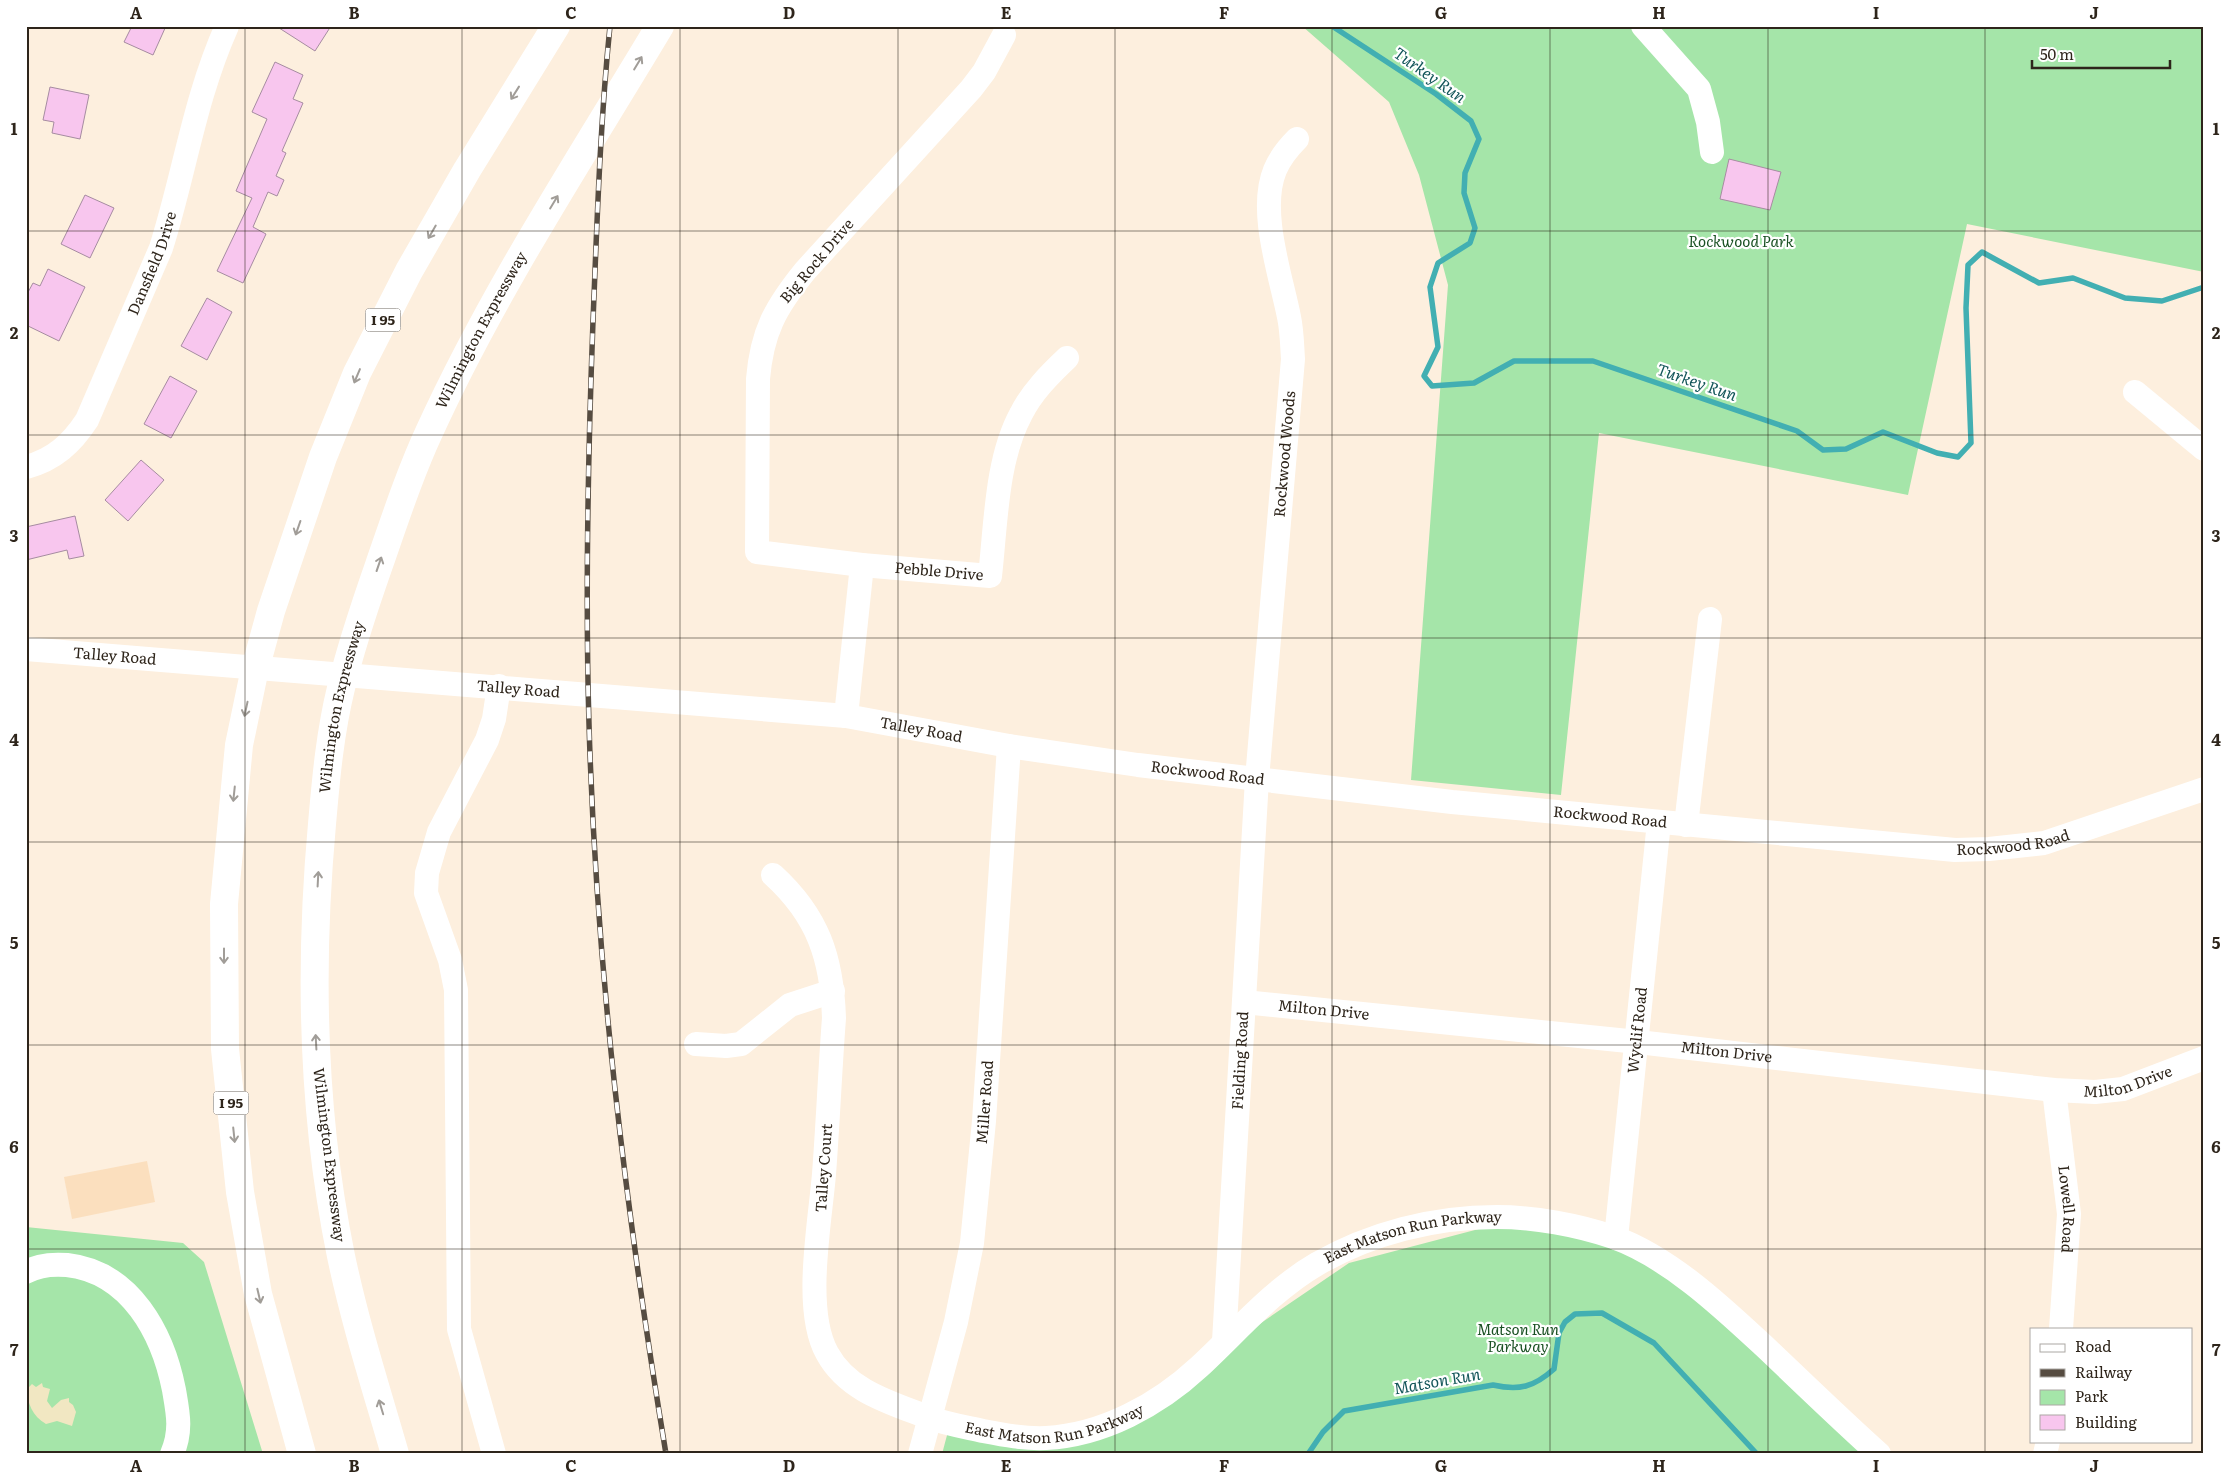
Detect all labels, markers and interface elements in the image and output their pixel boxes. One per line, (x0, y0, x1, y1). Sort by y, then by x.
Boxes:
text: A (130, 0, 142, 24)
text: B (348, 0, 360, 24)
text: C (565, 0, 577, 24)
text: D (783, 0, 795, 24)
text: E (1001, 0, 1012, 24)
text: F (1219, 0, 1229, 24)
text: G (1435, 0, 1447, 24)
text: H (1652, 0, 1666, 24)
text: I (1873, 0, 1879, 24)
text: J (2089, 0, 2099, 24)
scale bar (2032, 38, 2170, 70)
water label: Turkey Run (1390, 41, 1472, 108)
text: 50 m (2040, 42, 2074, 65)
one-way arrow (633, 56, 643, 70)
one-way arrow (510, 85, 520, 99)
text: 1 (11, 116, 18, 140)
text: 1 (2213, 116, 2220, 140)
one-way arrow (550, 195, 560, 209)
street label: Dansfield Drive (121, 208, 181, 318)
street label: Big Rock Drive (773, 212, 858, 307)
one-way arrow (426, 225, 436, 239)
park label: Rockwood Park (1688, 229, 1794, 252)
street label: Wilmington Expressway (429, 246, 532, 412)
road number: I 95 (366, 308, 400, 332)
text: 2 (10, 320, 19, 344)
text: 2 (2212, 320, 2221, 344)
water label: Turkey Run (1654, 356, 1741, 406)
one-way arrow (351, 368, 361, 383)
street label: Rockwood Woods (1266, 390, 1300, 518)
one-way arrow (293, 519, 303, 535)
text: 3 (10, 523, 19, 547)
text: 3 (2212, 523, 2221, 547)
street label: Pebble Drive (894, 555, 985, 585)
one-way arrow (375, 557, 384, 572)
street label: Wilmington Expressway (312, 617, 369, 794)
street label: Talley Road (72, 640, 157, 670)
street label: Talley Road (476, 673, 561, 703)
one-way arrow (241, 701, 251, 717)
street label: Talley Road (878, 709, 965, 747)
text: 4 (9, 727, 19, 751)
text: 4 (2211, 727, 2221, 751)
street label: Rockwood Road (1150, 754, 1266, 790)
one-way arrow (229, 786, 239, 802)
street label: Rockwood Road (1552, 799, 1668, 832)
street label: Rockwood Road (1956, 822, 2072, 860)
one-way arrow (313, 871, 322, 887)
text: 5 (10, 930, 19, 954)
text: 5 (2212, 930, 2221, 954)
one-way arrow (219, 948, 229, 964)
street label: Wyclif Road (1620, 986, 1652, 1074)
street label: Milton Drive (1277, 993, 1371, 1025)
street label: Fielding Road (1225, 1011, 1253, 1110)
one-way arrow (311, 1034, 320, 1050)
street label: Milton Drive (1680, 1034, 1774, 1067)
street label: Milton Drive (2083, 1058, 2175, 1102)
street label: Miller Road (969, 1059, 998, 1145)
street label: Wilmington Expressway (308, 1066, 353, 1244)
road number: I 95 (214, 1092, 248, 1114)
street label: Talley Court (808, 1123, 837, 1213)
one-way arrow (229, 1127, 239, 1143)
text: 6 (9, 1134, 19, 1158)
text: 6 (2211, 1134, 2221, 1158)
street label: Lowell Road (2053, 1164, 2082, 1254)
street label: East Matson Run Parkway (1319, 1204, 1502, 1268)
one-way arrow (255, 1287, 264, 1303)
park label: Matson Run Parkway (1477, 1317, 1559, 1357)
legend (2030, 1328, 2192, 1442)
text: Road (2075, 1334, 2111, 1357)
text: 7 (10, 1337, 19, 1361)
text: 7 (2212, 1337, 2221, 1361)
text: Railway (2075, 1360, 2133, 1383)
water label: Matson Run (1392, 1361, 1482, 1399)
text: Park (2075, 1384, 2109, 1407)
street label: East Matson Run Parkway (963, 1397, 1148, 1448)
one-way arrow (376, 1399, 386, 1415)
text: Building (2075, 1410, 2137, 1433)
text: A (130, 1453, 142, 1477)
text: B (348, 1453, 360, 1477)
text: C (565, 1453, 577, 1477)
text: D (783, 1453, 795, 1477)
text: E (1001, 1453, 1012, 1477)
text: F (1219, 1453, 1229, 1477)
text: G (1435, 1453, 1447, 1477)
text: H (1652, 1453, 1666, 1477)
text: I (1873, 1453, 1879, 1477)
text: J (2089, 1453, 2099, 1477)

